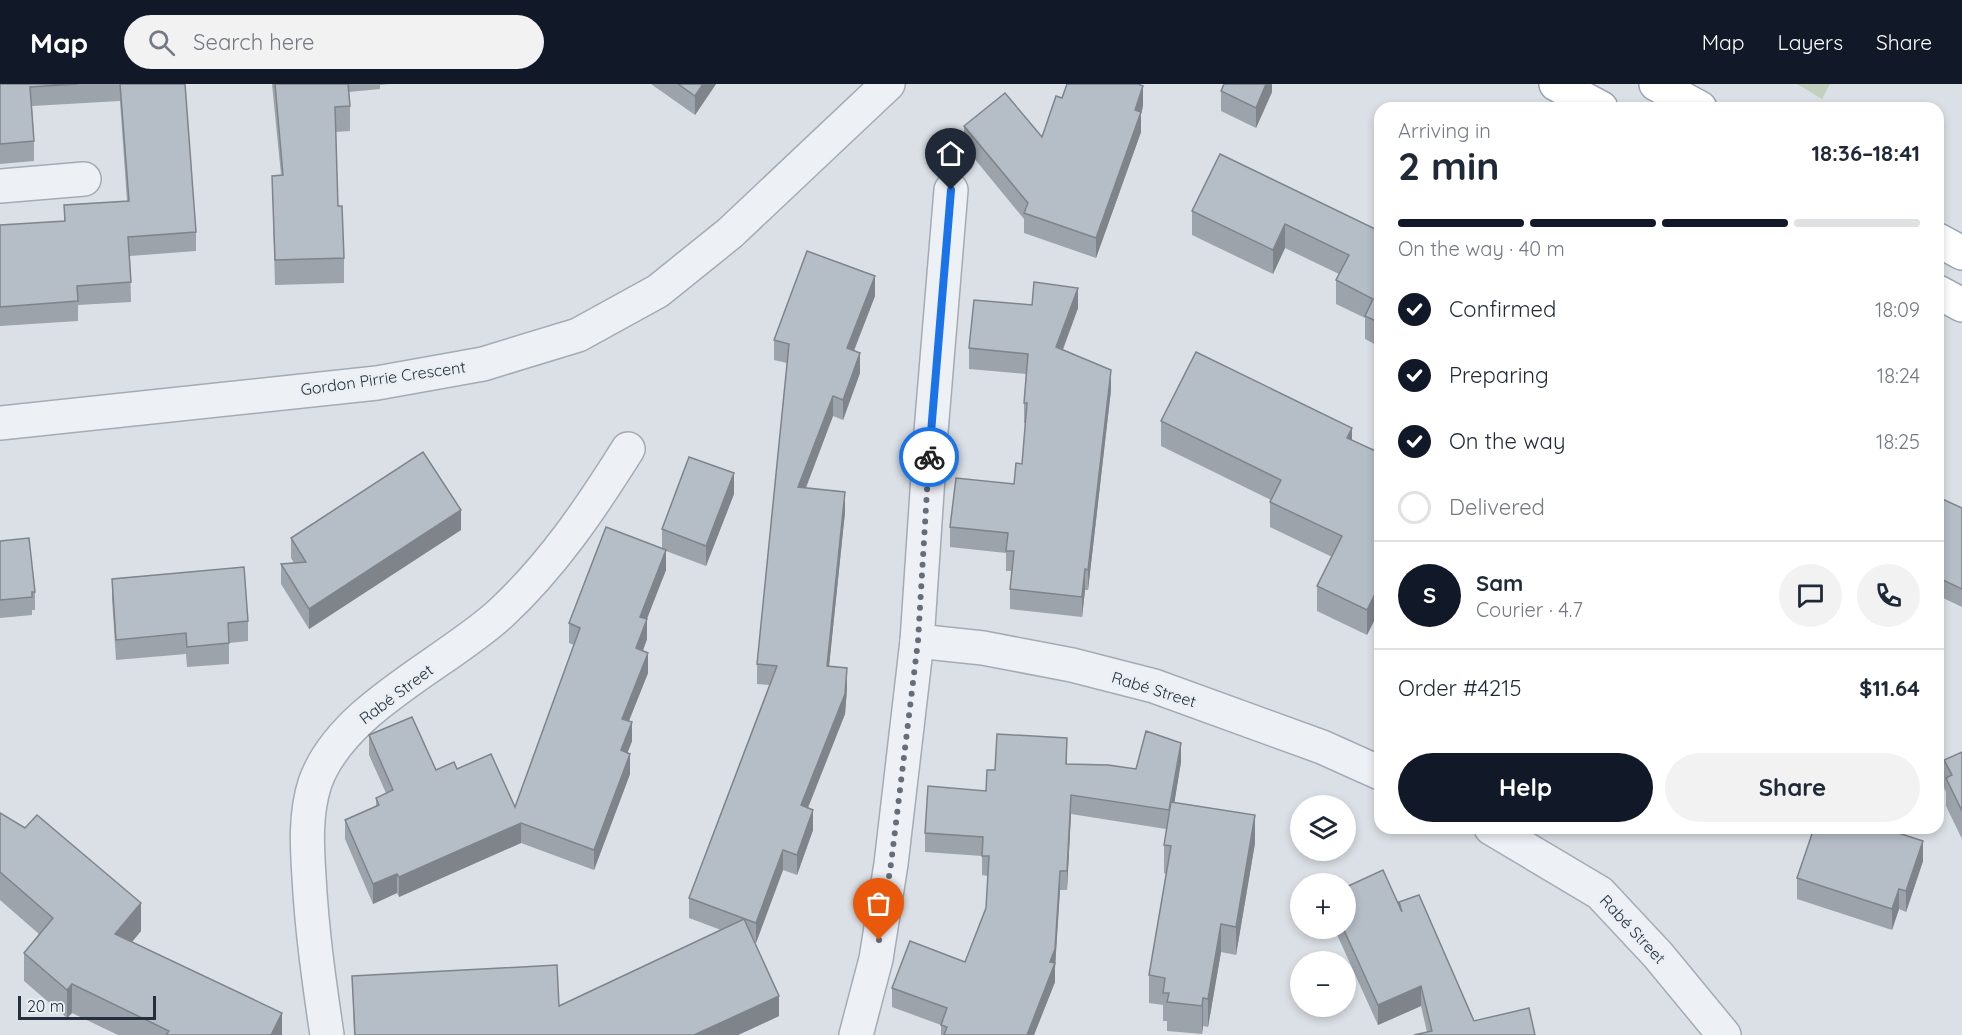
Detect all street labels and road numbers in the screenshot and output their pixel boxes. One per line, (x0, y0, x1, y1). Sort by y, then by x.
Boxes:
street label: Gordon Pirrie Crescent (299, 357, 467, 399)
street label: Rabé Street (355, 660, 437, 728)
street label: Rabé Street (1109, 667, 1199, 711)
street label: Rabé Street (1596, 890, 1670, 968)

